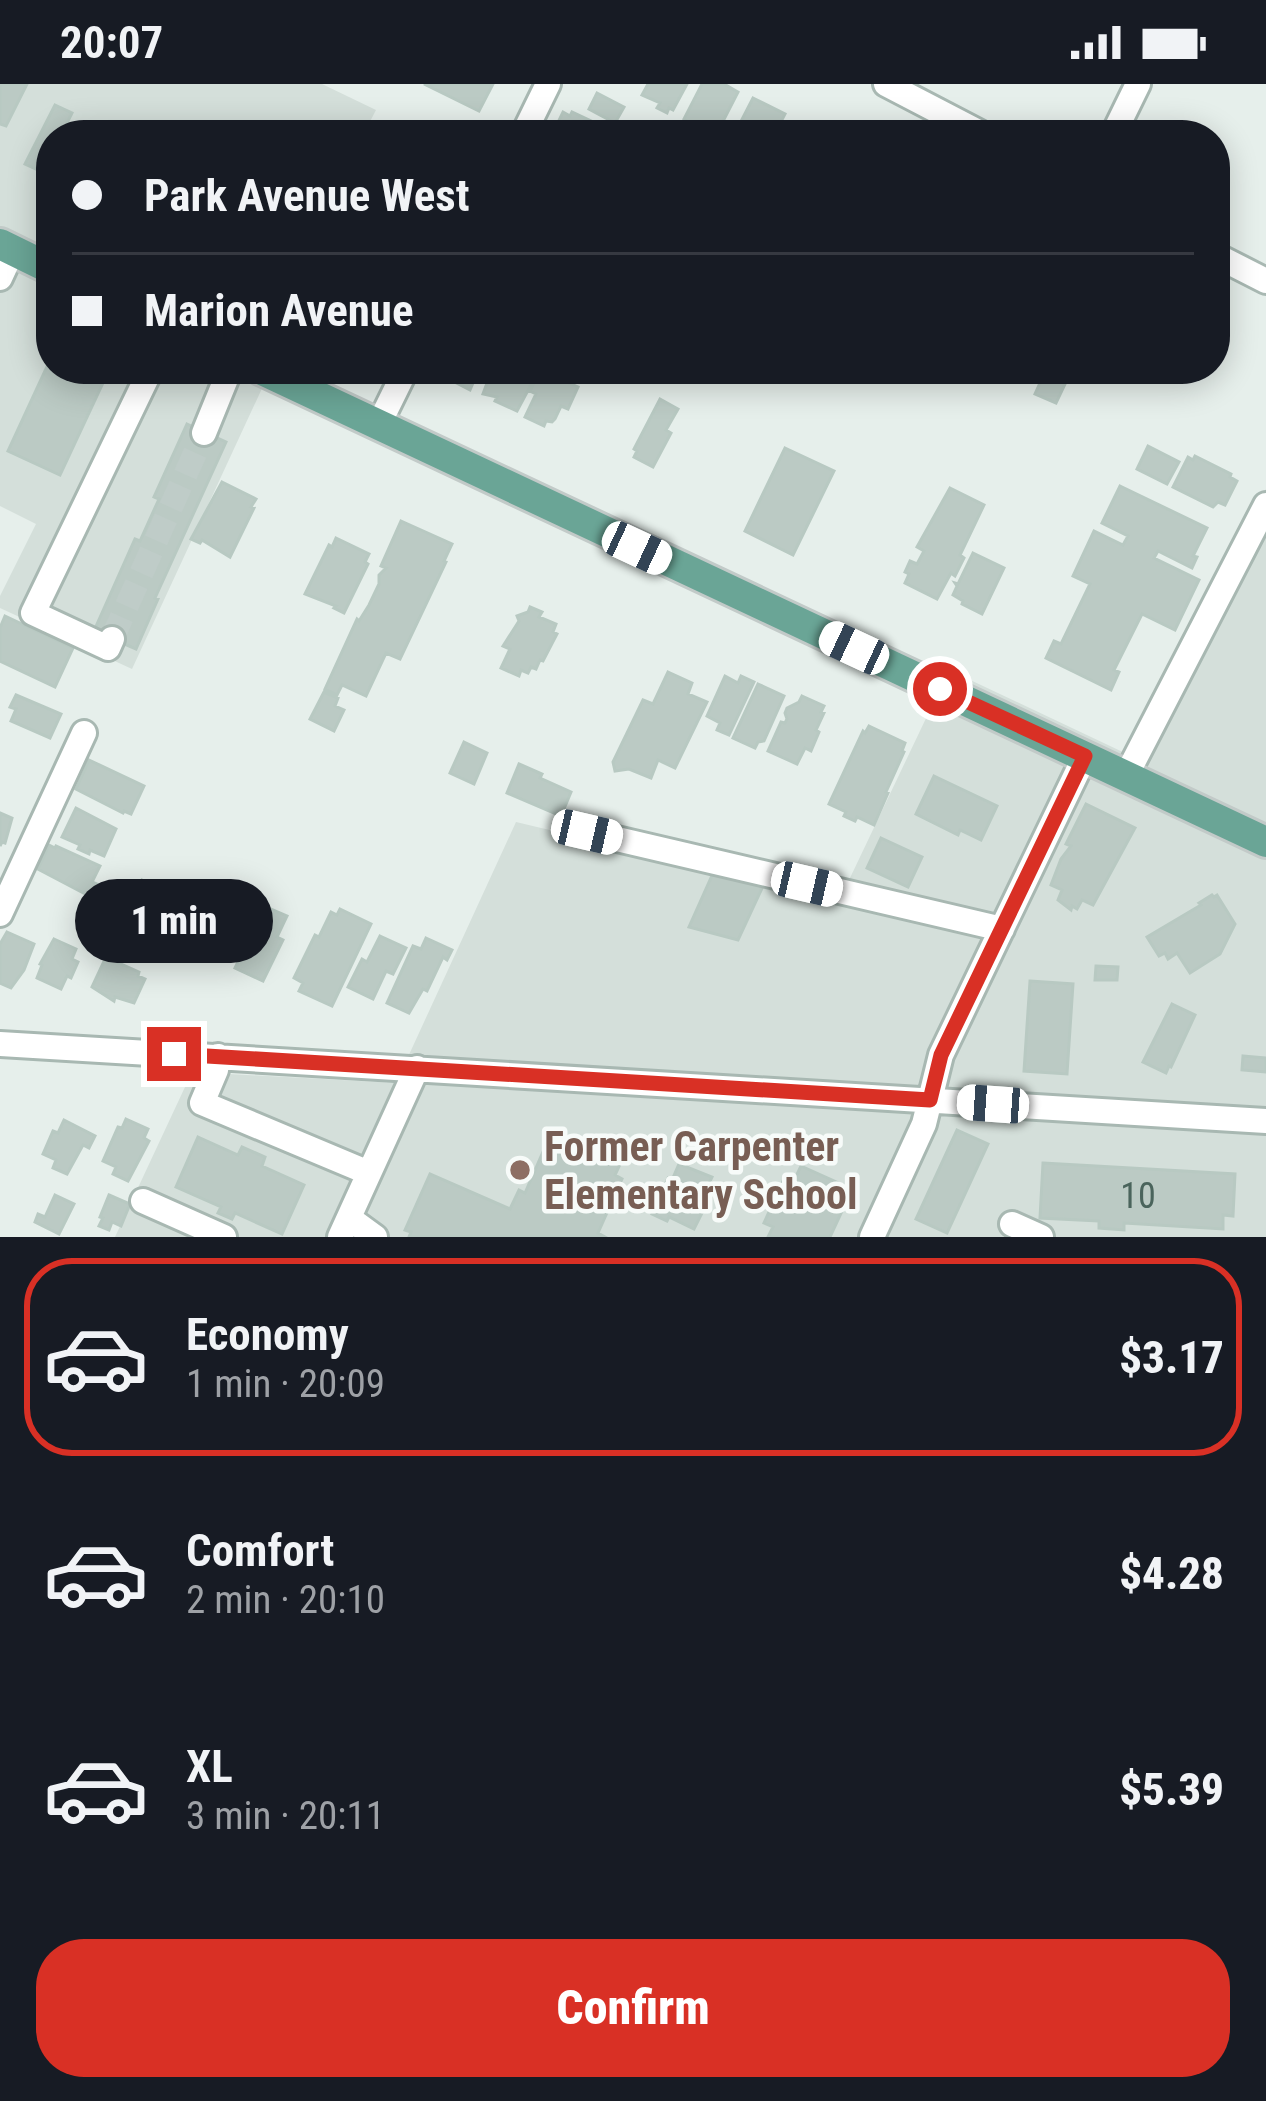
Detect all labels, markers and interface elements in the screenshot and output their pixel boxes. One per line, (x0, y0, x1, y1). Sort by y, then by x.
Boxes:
text: 20:07 (60, 16, 163, 69)
text: Park Avenue West (144, 169, 470, 222)
text: Marion Avenue (144, 284, 414, 337)
car (597, 516, 677, 580)
car (814, 616, 894, 680)
route start (913, 662, 967, 716)
car (548, 806, 626, 858)
car (768, 858, 846, 910)
callout: 1 min (75, 880, 273, 964)
text: 1 min (131, 898, 217, 944)
route end (147, 1027, 201, 1081)
car (956, 1084, 1030, 1124)
place label: Former Carpenter Elementary School (544, 1122, 858, 1219)
marker: Former Carpenter Elementary School (507, 1157, 533, 1183)
house number: 10 (1120, 1175, 1156, 1217)
icon: car (42, 1303, 150, 1411)
text: Economy (186, 1308, 349, 1361)
text: $3.17 (1119, 1331, 1224, 1384)
text: 1 min · 20:09 (186, 1361, 385, 1407)
icon: car (42, 1519, 150, 1627)
text: Comfort (186, 1524, 334, 1577)
text: $4.28 (1119, 1547, 1224, 1600)
text: 2 min · 20:10 (186, 1577, 385, 1623)
icon: car (42, 1735, 150, 1843)
text: XL (186, 1740, 233, 1793)
text: $5.39 (1119, 1763, 1224, 1816)
text: 3 min · 20:11 (186, 1793, 385, 1839)
button: Confirm (36, 1939, 1230, 2077)

